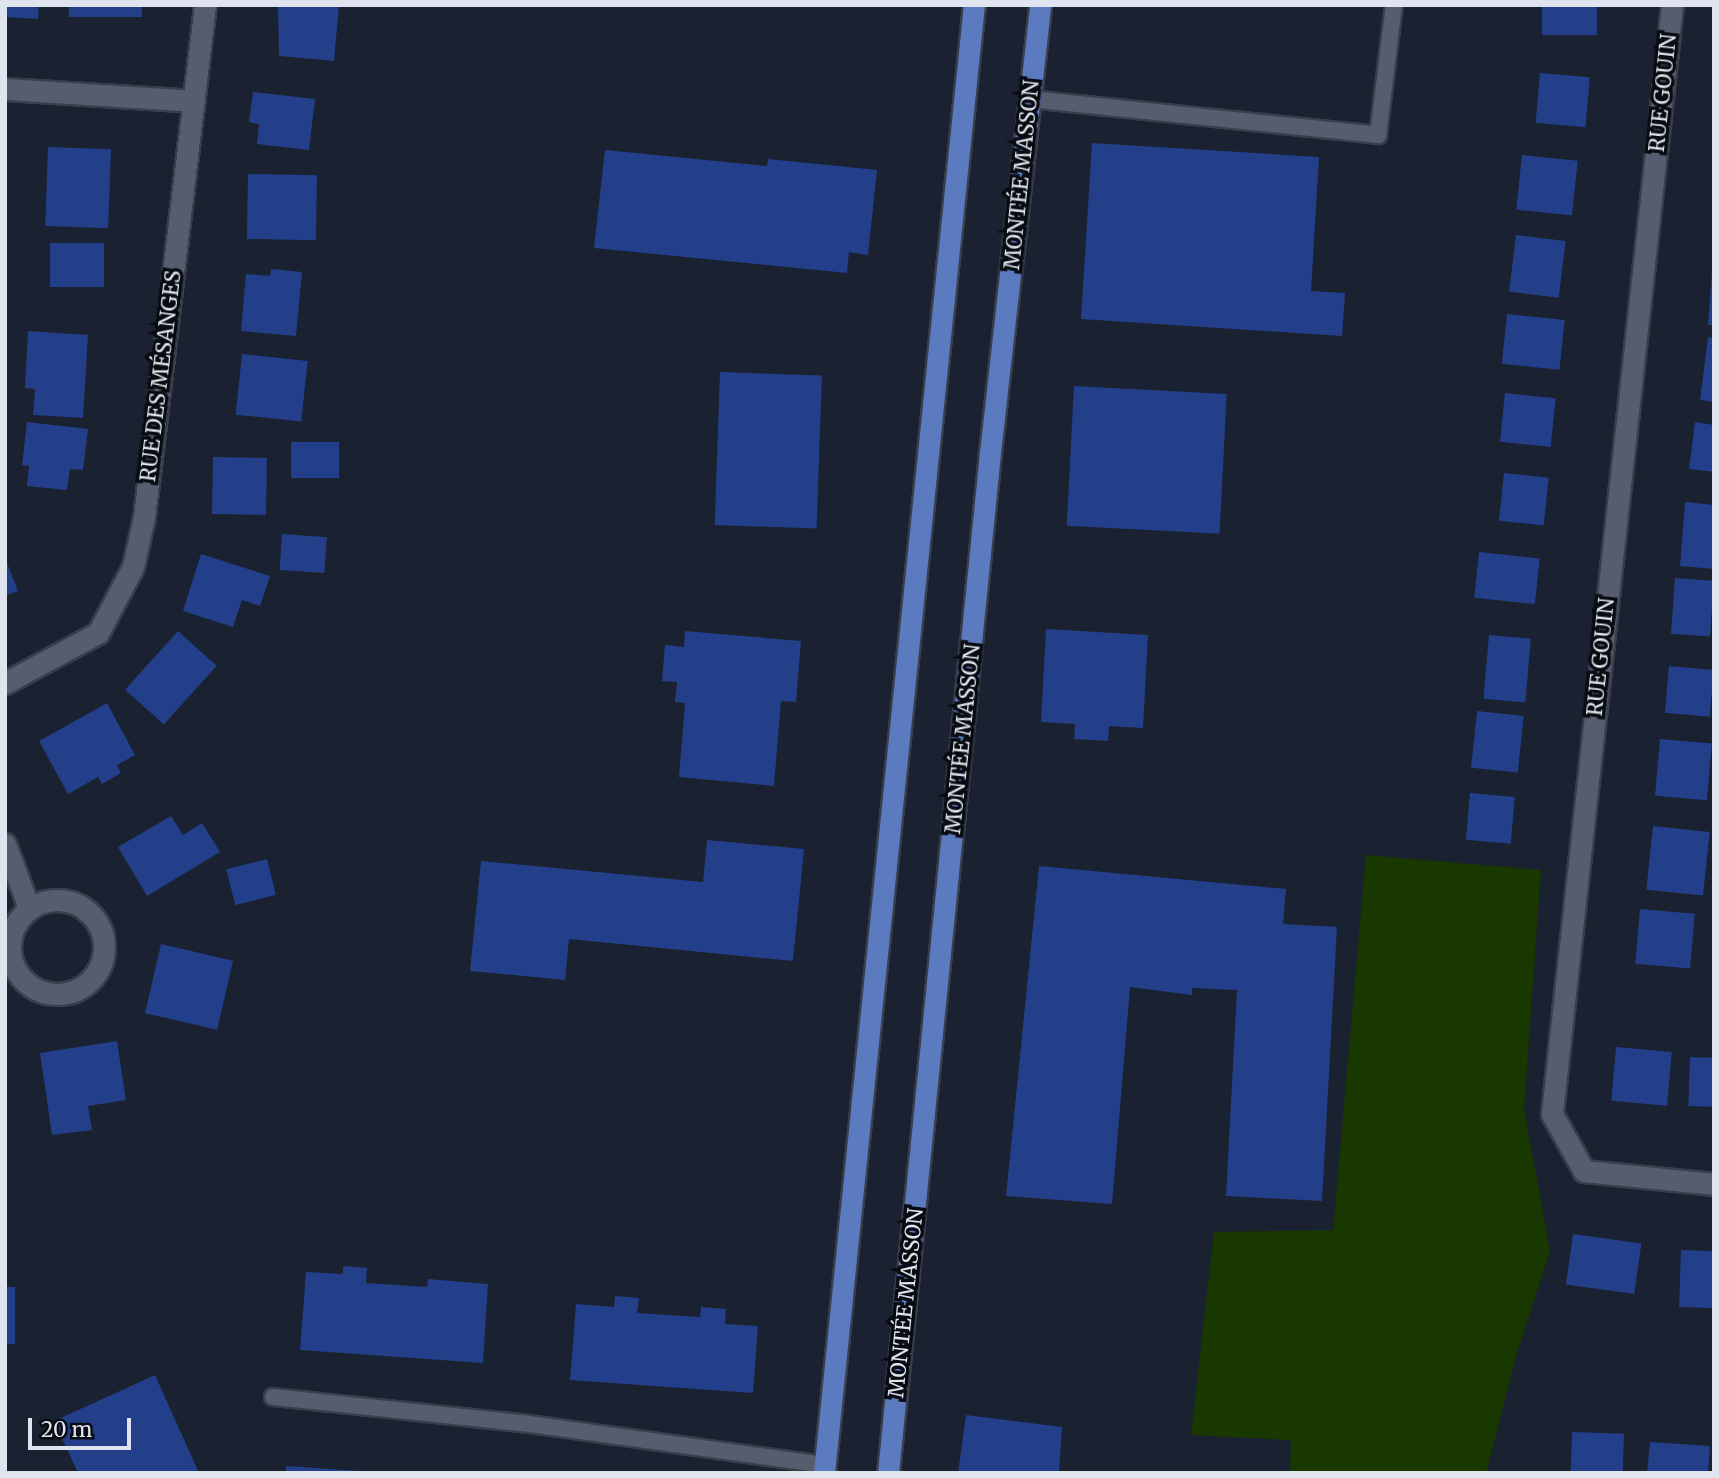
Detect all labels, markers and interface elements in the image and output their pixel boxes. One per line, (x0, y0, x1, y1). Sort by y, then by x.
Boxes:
street label: RUE GOUIN (1644, 33, 1682, 153)
street label: MONTÉE MASSON (1000, 79, 1044, 271)
street label: RUE DES MÉSANGES (136, 269, 186, 483)
street label: RUE GOUIN (1582, 597, 1620, 717)
street label: MONTÉE MASSON (941, 643, 985, 835)
street label: MONTÉE MASSON (884, 1207, 928, 1399)
scale bar (32, 1404, 135, 1448)
text: 20 m (41, 1416, 92, 1443)

